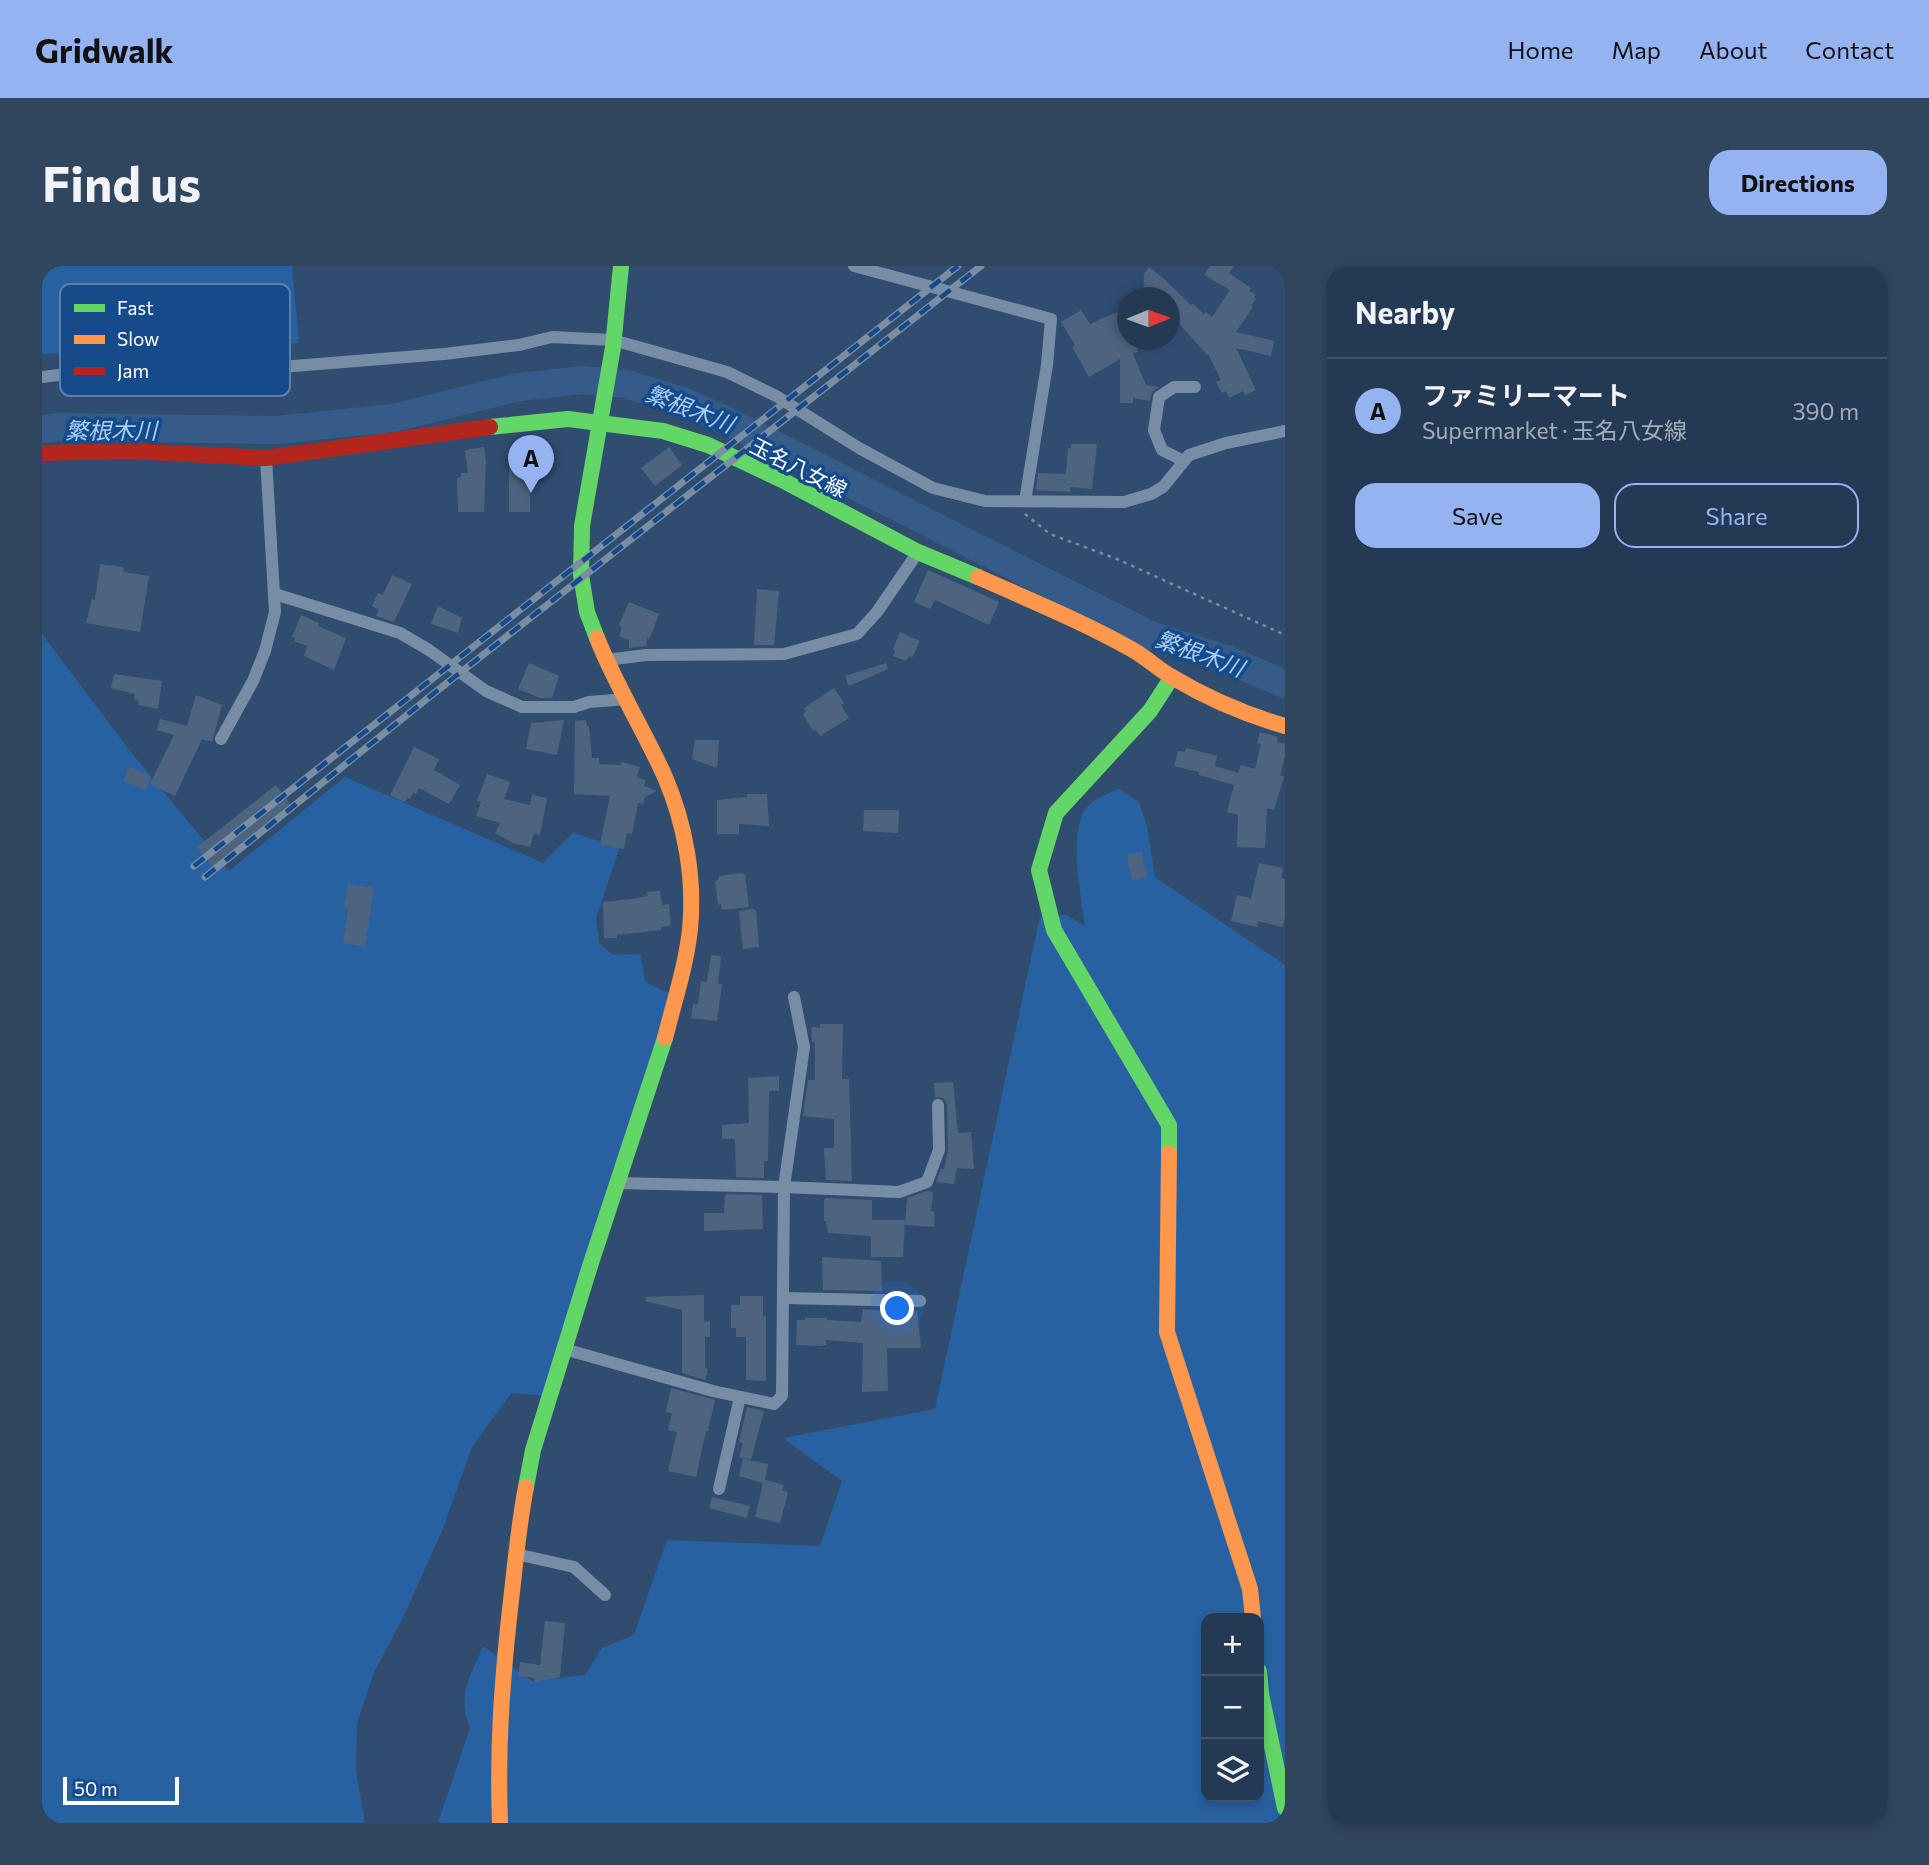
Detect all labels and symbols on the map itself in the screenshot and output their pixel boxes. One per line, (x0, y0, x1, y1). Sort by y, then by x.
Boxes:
legend (60, 284, 290, 396)
north arrow (1117, 287, 1180, 350)
text: Fast (117, 296, 154, 319)
text: Slow (117, 327, 159, 350)
text: Jam (117, 359, 149, 382)
water label: 繁根木川 (642, 378, 741, 439)
water label: 繁根木川 (65, 416, 160, 444)
street label: 玉名八女線 (747, 432, 851, 502)
pin: A (508, 435, 554, 493)
water label: 繁根木川 (1152, 624, 1251, 683)
your location (880, 1291, 914, 1325)
scale bar (63, 1774, 178, 1806)

